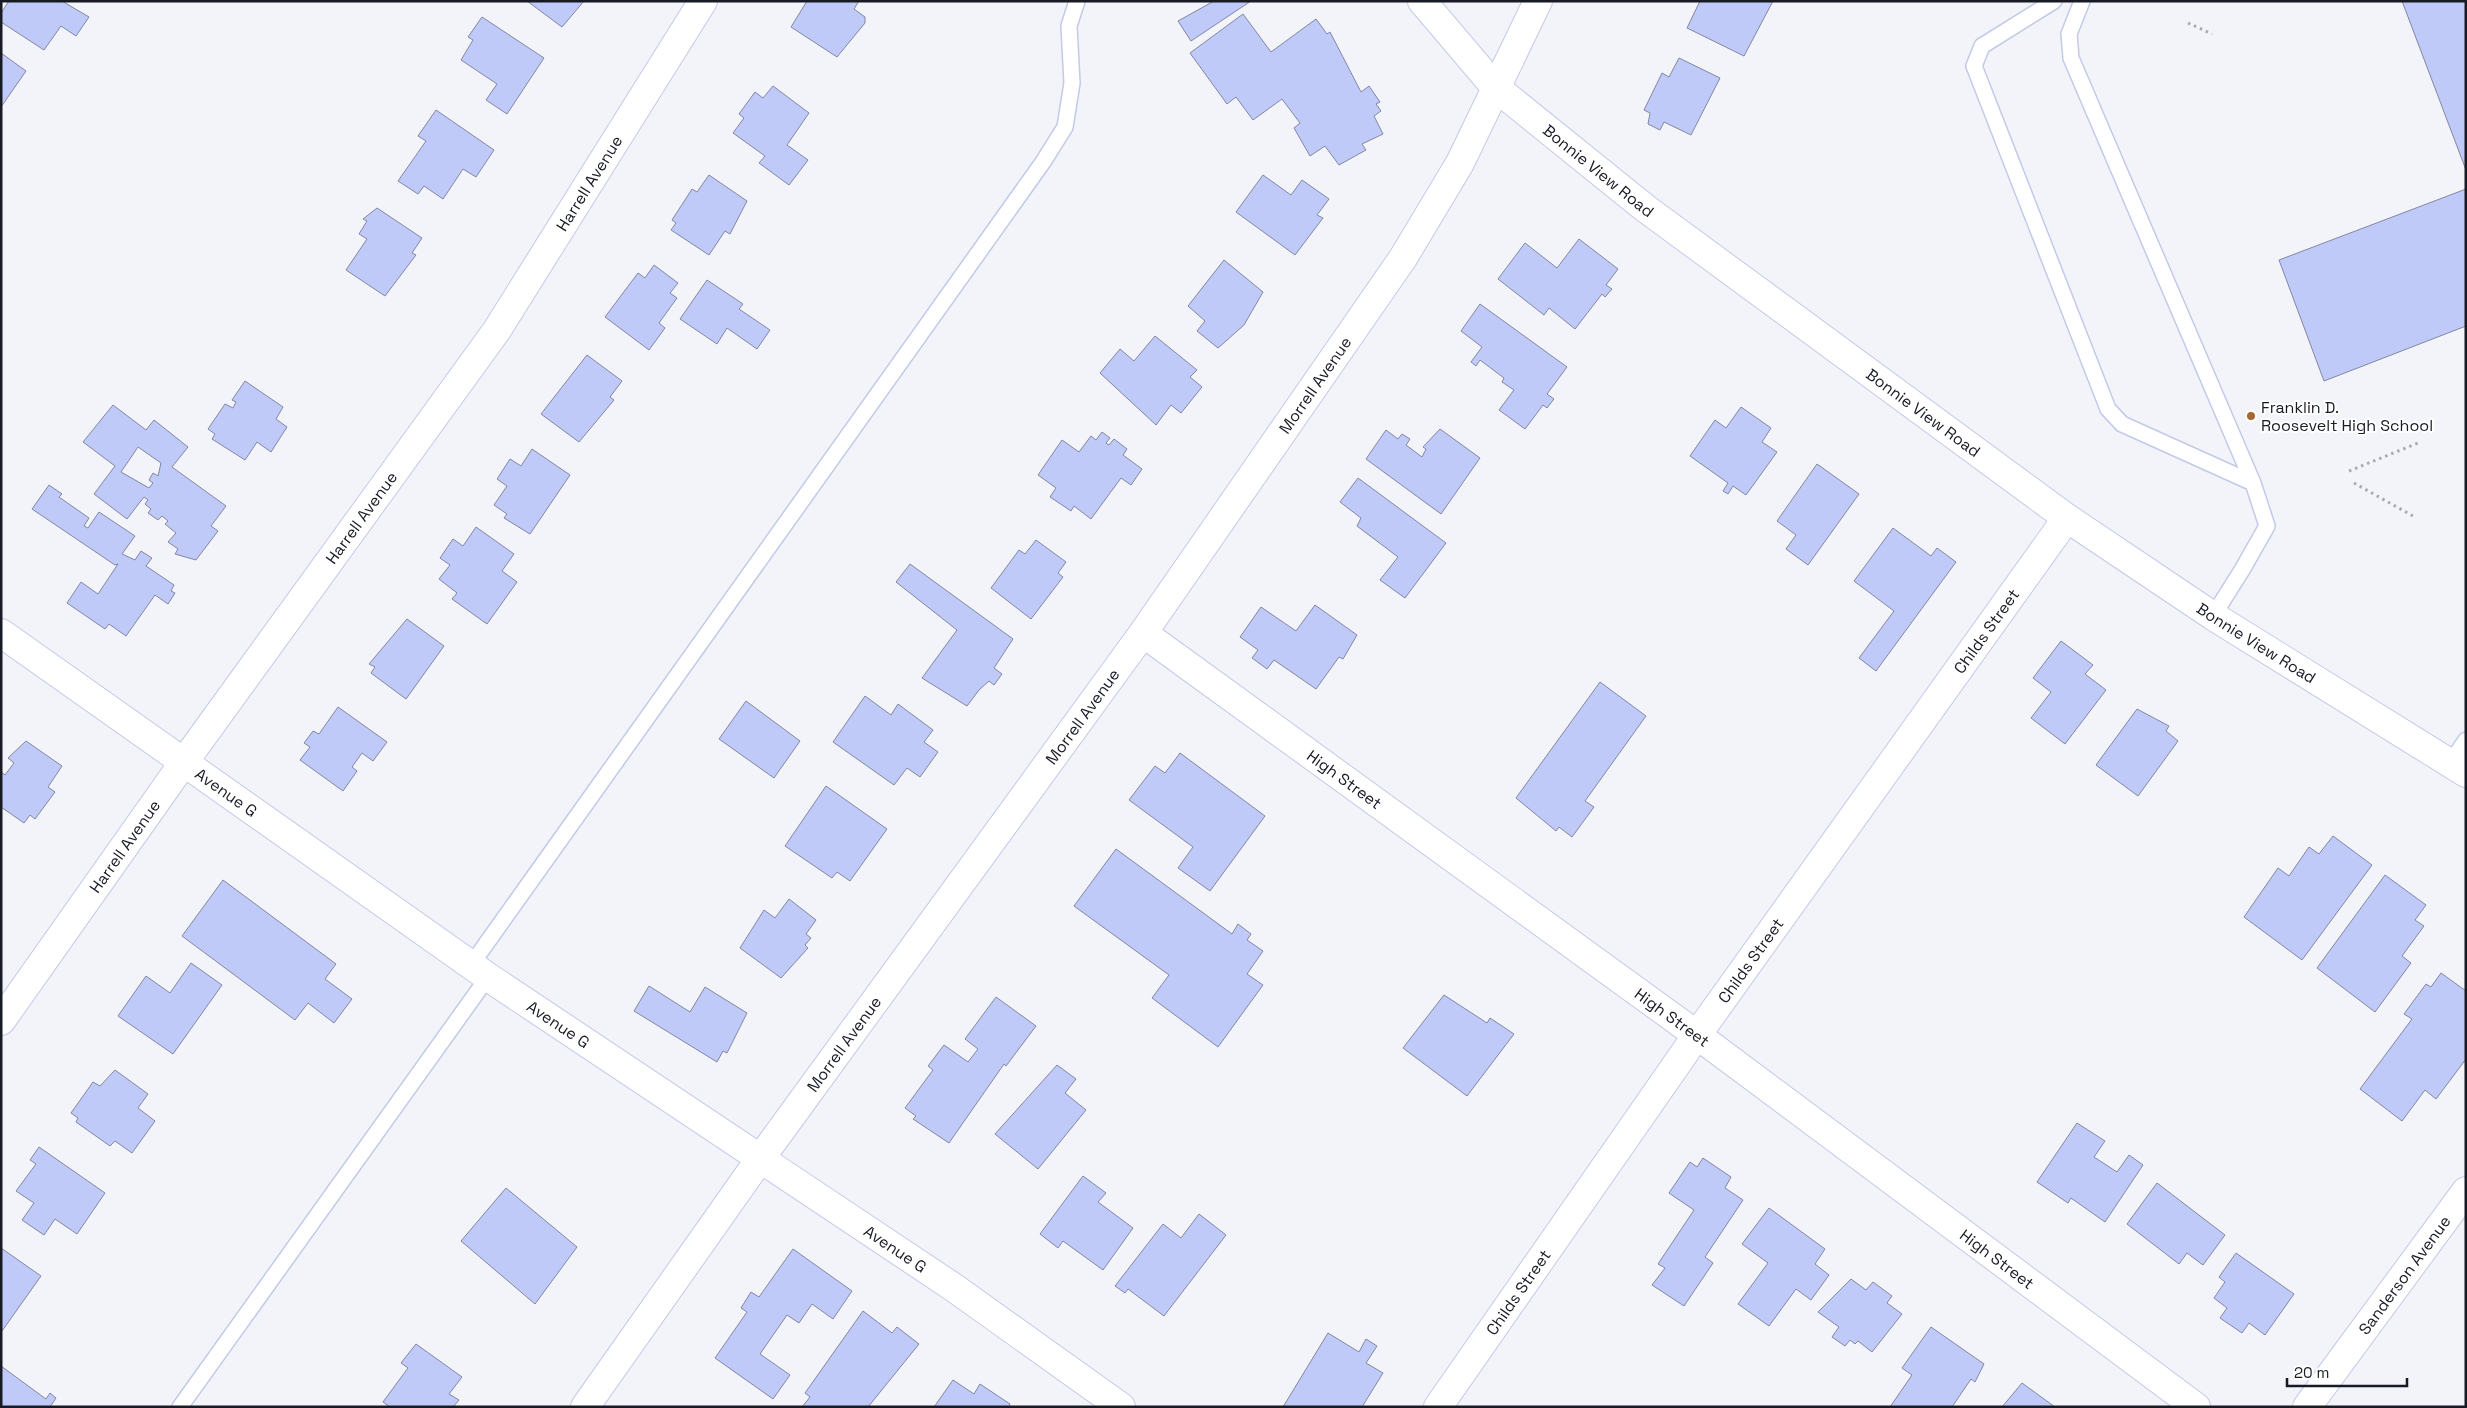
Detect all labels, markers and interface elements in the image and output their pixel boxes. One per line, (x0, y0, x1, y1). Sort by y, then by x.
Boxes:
street label: Bonnie View Road (1539, 120, 1658, 222)
street label: Harrell Avenue (551, 131, 627, 235)
street label: Morrell Avenue (1274, 332, 1356, 438)
street label: Bonnie View Road (1862, 364, 1985, 461)
place label: Franklin D. Roosevelt High School (2261, 397, 2433, 436)
marker: Franklin D. Roosevelt High School (2245, 410, 2257, 422)
street label: Harrell Avenue (321, 467, 402, 568)
street label: Childs Street (1949, 584, 2024, 678)
street label: Bonnie View Road (2193, 598, 2320, 688)
street label: Morrell Avenue (1040, 664, 1124, 768)
street label: High Street (1303, 745, 1386, 813)
street label: Avenue G (191, 763, 262, 821)
street label: Harrell Avenue (84, 796, 165, 897)
street label: Childs Street (1713, 914, 1788, 1007)
street label: High Street (1631, 983, 1714, 1051)
street label: Morrell Avenue (802, 992, 886, 1096)
street label: Avenue G (523, 996, 594, 1053)
street label: Sanderson Avenue (2353, 1211, 2455, 1339)
street label: Avenue G (860, 1220, 931, 1277)
street label: High Street (1956, 1224, 2039, 1293)
street label: Childs Street (1481, 1245, 1555, 1339)
scale bar (2287, 1356, 2407, 1388)
text: 20 m (2294, 1363, 2329, 1382)

